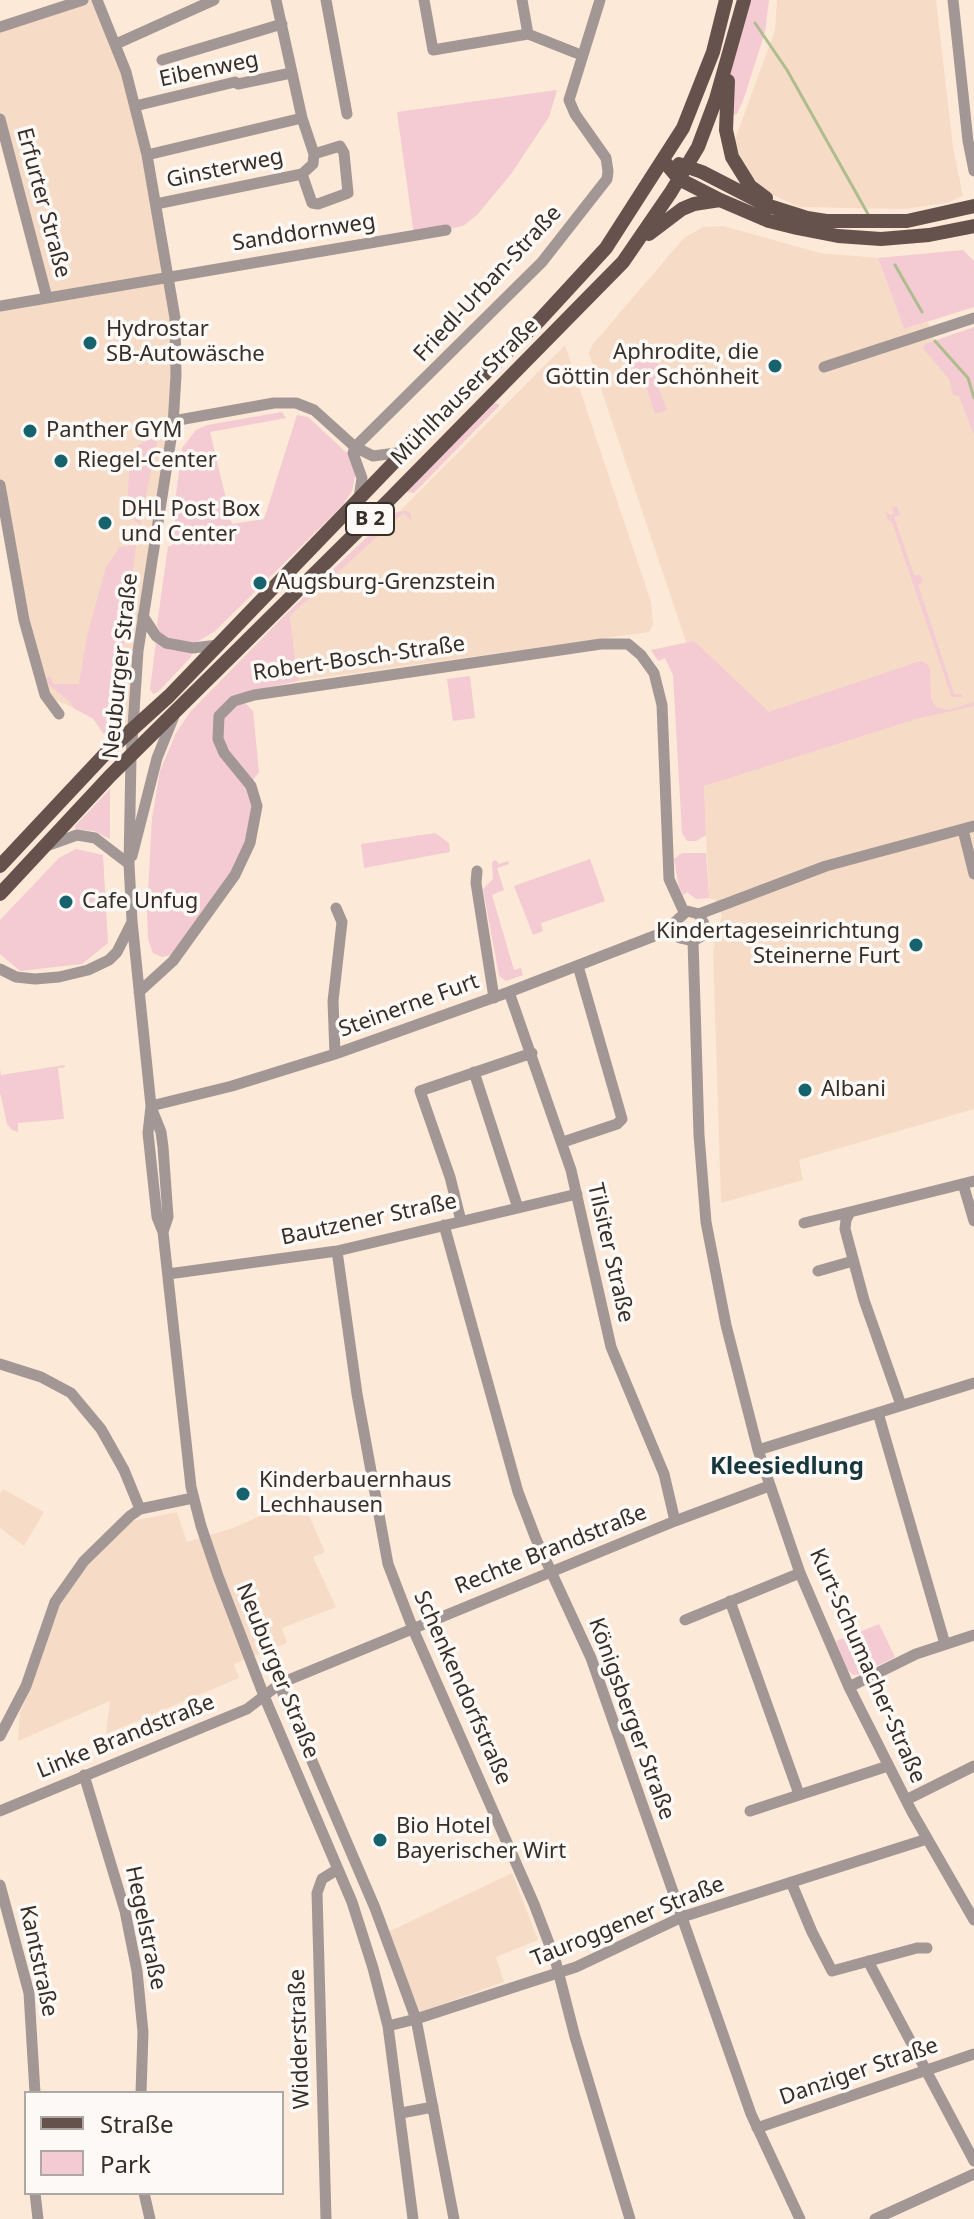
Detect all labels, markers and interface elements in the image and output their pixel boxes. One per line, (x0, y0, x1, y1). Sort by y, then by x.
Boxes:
street label: Eibenweg (157, 47, 261, 93)
street label: Erfurter Straße (10, 125, 76, 281)
street label: Ginsterweg (164, 144, 286, 194)
street label: Friedl-Urban-Straße (409, 200, 567, 368)
street label: Sanddornweg (231, 209, 377, 257)
street label: Mühlhauser Straße (386, 313, 544, 471)
place label: Hydrostar SB-Autowäsche (106, 317, 265, 368)
marker: Hydrostar SB-Autowäsche (81, 334, 99, 352)
place label: Aphrodite, die Göttin der Schönheit (545, 340, 759, 392)
marker: Aphrodite, die Göttin der Schönheit (766, 357, 784, 375)
place label: Panther GYM (46, 418, 182, 444)
marker: Panther GYM (21, 422, 39, 440)
place label: Riegel-Center (77, 448, 217, 474)
marker: Riegel-Center (52, 452, 70, 470)
place label: DHL Post Box und Center (121, 497, 260, 548)
road number: B 2 (346, 503, 394, 535)
marker: DHL Post Box und Center (96, 514, 114, 532)
place label: Augsburg-Grenzstein (276, 570, 495, 596)
street label: Neuburger Straße (98, 572, 144, 760)
marker: Augsburg-Grenzstein (251, 574, 269, 592)
street label: Robert-Bosch-Straße (251, 631, 467, 687)
place label: Cafe Unfug (82, 889, 198, 915)
marker: Cafe Unfug (57, 893, 75, 911)
place label: Kindertageseinrichtung Steinerne Furt (656, 919, 900, 970)
marker: Kindertageseinrichtung Steinerne Furt (907, 936, 925, 954)
street label: Steinerne Furt (335, 968, 483, 1044)
place label: Albani (821, 1077, 886, 1103)
marker: Albani (796, 1081, 814, 1099)
street label: Tilsiter Straße (581, 1181, 639, 1325)
street label: Bautzener Straße (279, 1188, 459, 1252)
district label: Kleesiedlung (710, 1453, 864, 1481)
place label: Kinderbauernhaus Lechhausen (259, 1468, 452, 1520)
marker: Kinderbauernhaus Lechhausen (234, 1485, 252, 1503)
street label: Rechte Brandstraße (451, 1499, 651, 1601)
street label: Kurt-Schumacher-Straße (803, 1545, 931, 1787)
street label: Neuburger Straße (230, 1579, 324, 1763)
street label: Schenkendorfstraße (407, 1587, 517, 1789)
street label: Königsberger Straße (582, 1614, 680, 1824)
street label: Linke Brandstraße (34, 1689, 218, 1785)
place label: Bio Hotel Bayerischer Wirt (396, 1814, 566, 1866)
marker: Bio Hotel Bayerischer Wirt (371, 1831, 389, 1849)
street label: Hegelstraße (119, 1864, 171, 1992)
street label: Tauroggener Straße (528, 1871, 728, 1973)
street label: Kantstraße (13, 1903, 63, 2019)
street label: Widderstraße (284, 1968, 316, 2110)
street label: Danziger Straße (776, 2032, 942, 2112)
legend (24, 2091, 284, 2195)
text: Straße (100, 2107, 173, 2140)
text: Park (100, 2147, 151, 2180)

